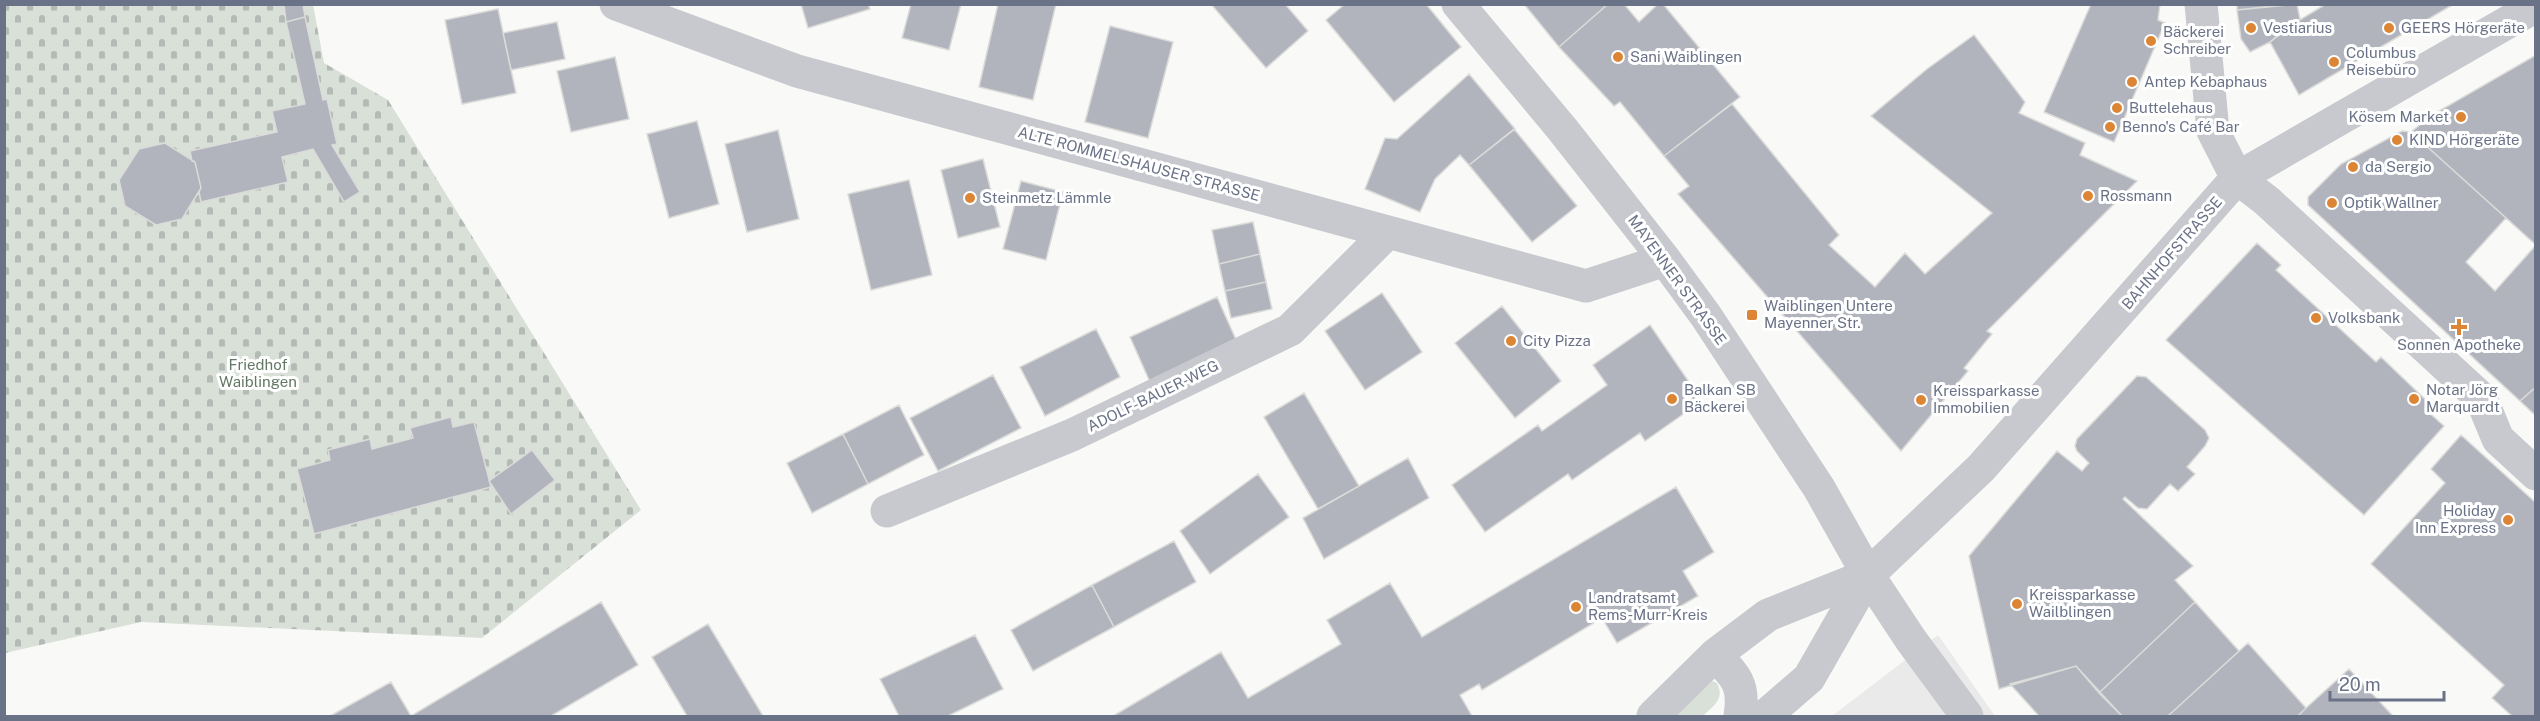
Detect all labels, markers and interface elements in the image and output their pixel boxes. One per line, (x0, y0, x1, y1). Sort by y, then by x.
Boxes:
place label: Vestiarius (2263, 19, 2332, 36)
place label: GEERS Hörgeräte (2401, 19, 2525, 36)
marker: Vestiarius (2244, 21, 2258, 35)
marker: GEERS Hörgeräte (2382, 21, 2396, 35)
place label: Bäckerei Schreiber (2163, 23, 2231, 57)
marker: Bäckerei Schreiber (2144, 34, 2158, 48)
place label: Columbus Reisebüro (2346, 44, 2416, 78)
place label: Sani Waiblingen (1630, 48, 1742, 65)
marker: Sani Waiblingen (1611, 50, 1625, 64)
marker: Columbus Reisebüro (2327, 55, 2341, 69)
place label: Antep Kebaphaus (2144, 73, 2267, 90)
marker: Antep Kebaphaus (2125, 75, 2139, 89)
place label: Buttelehaus (2129, 99, 2213, 116)
marker: Buttelehaus (2110, 101, 2124, 115)
place label: Kösem Market (2349, 108, 2449, 125)
marker: Kösem Market (2454, 110, 2468, 124)
place label: Benno's Café Bar (2122, 118, 2240, 135)
marker: Benno's Café Bar (2103, 120, 2117, 134)
street label: ALTE ROMMELSHAUSER STRASSE (1016, 123, 1262, 204)
place label: KIND Hörgeräte (2409, 131, 2520, 148)
marker: KIND Hörgeräte (2390, 133, 2404, 147)
place label: da Sergio (2365, 158, 2432, 175)
marker: da Sergio (2346, 160, 2360, 174)
place label: Rossmann (2100, 187, 2172, 204)
place label: Steinmetz Lämmle (982, 189, 1111, 206)
marker: Rossmann (2081, 189, 2095, 203)
marker: Steinmetz Lämmle (963, 191, 977, 205)
street label: BAHNHOFSTRASSE (2118, 193, 2225, 312)
place label: Optik Wallner (2344, 194, 2439, 211)
marker: Optik Wallner (2325, 196, 2339, 210)
street label: MAYENNER STRASSE (1625, 212, 1730, 348)
place label: Waiblingen Untere Mayenner Str. (1764, 297, 1893, 331)
marker: Waiblingen Untere Mayenner Str. (1745, 308, 1759, 322)
place label: Volksbank (2328, 309, 2400, 326)
marker: Volksbank (2309, 311, 2323, 325)
marker: Sonnen Apotheke (2452, 320, 2466, 334)
place label: City Pizza (1523, 332, 1591, 349)
marker: City Pizza (1504, 334, 1518, 348)
place label: Sonnen Apotheke (2397, 336, 2521, 353)
park label: Friedhof Waiblingen (219, 356, 297, 390)
street label: ADOLF-BAUER-WEG (1084, 356, 1221, 435)
place label: Balkan SB Bäckerei (1684, 381, 1756, 415)
place label: Notar Jörg Marquardt (2426, 381, 2500, 415)
place label: Kreissparkasse Immobilien (1933, 382, 2039, 416)
marker: Balkan SB Bäckerei (1665, 392, 1679, 406)
marker: Notar Jörg Marquardt (2407, 392, 2421, 406)
marker: Kreissparkasse Immobilien (1914, 393, 1928, 407)
place label: Holiday Inn Express (2415, 502, 2496, 536)
marker: Holiday Inn Express (2501, 513, 2515, 527)
place label: Kreissparkasse Wailblingen (2029, 586, 2135, 620)
place label: Landratsamt Rems-Murr-Kreis (1588, 589, 1708, 623)
marker: Kreissparkasse Wailblingen (2010, 597, 2024, 611)
marker: Landratsamt Rems-Murr-Kreis (1569, 600, 1583, 614)
scale bar (2330, 664, 2444, 702)
text: 20 m (2339, 674, 2381, 695)

